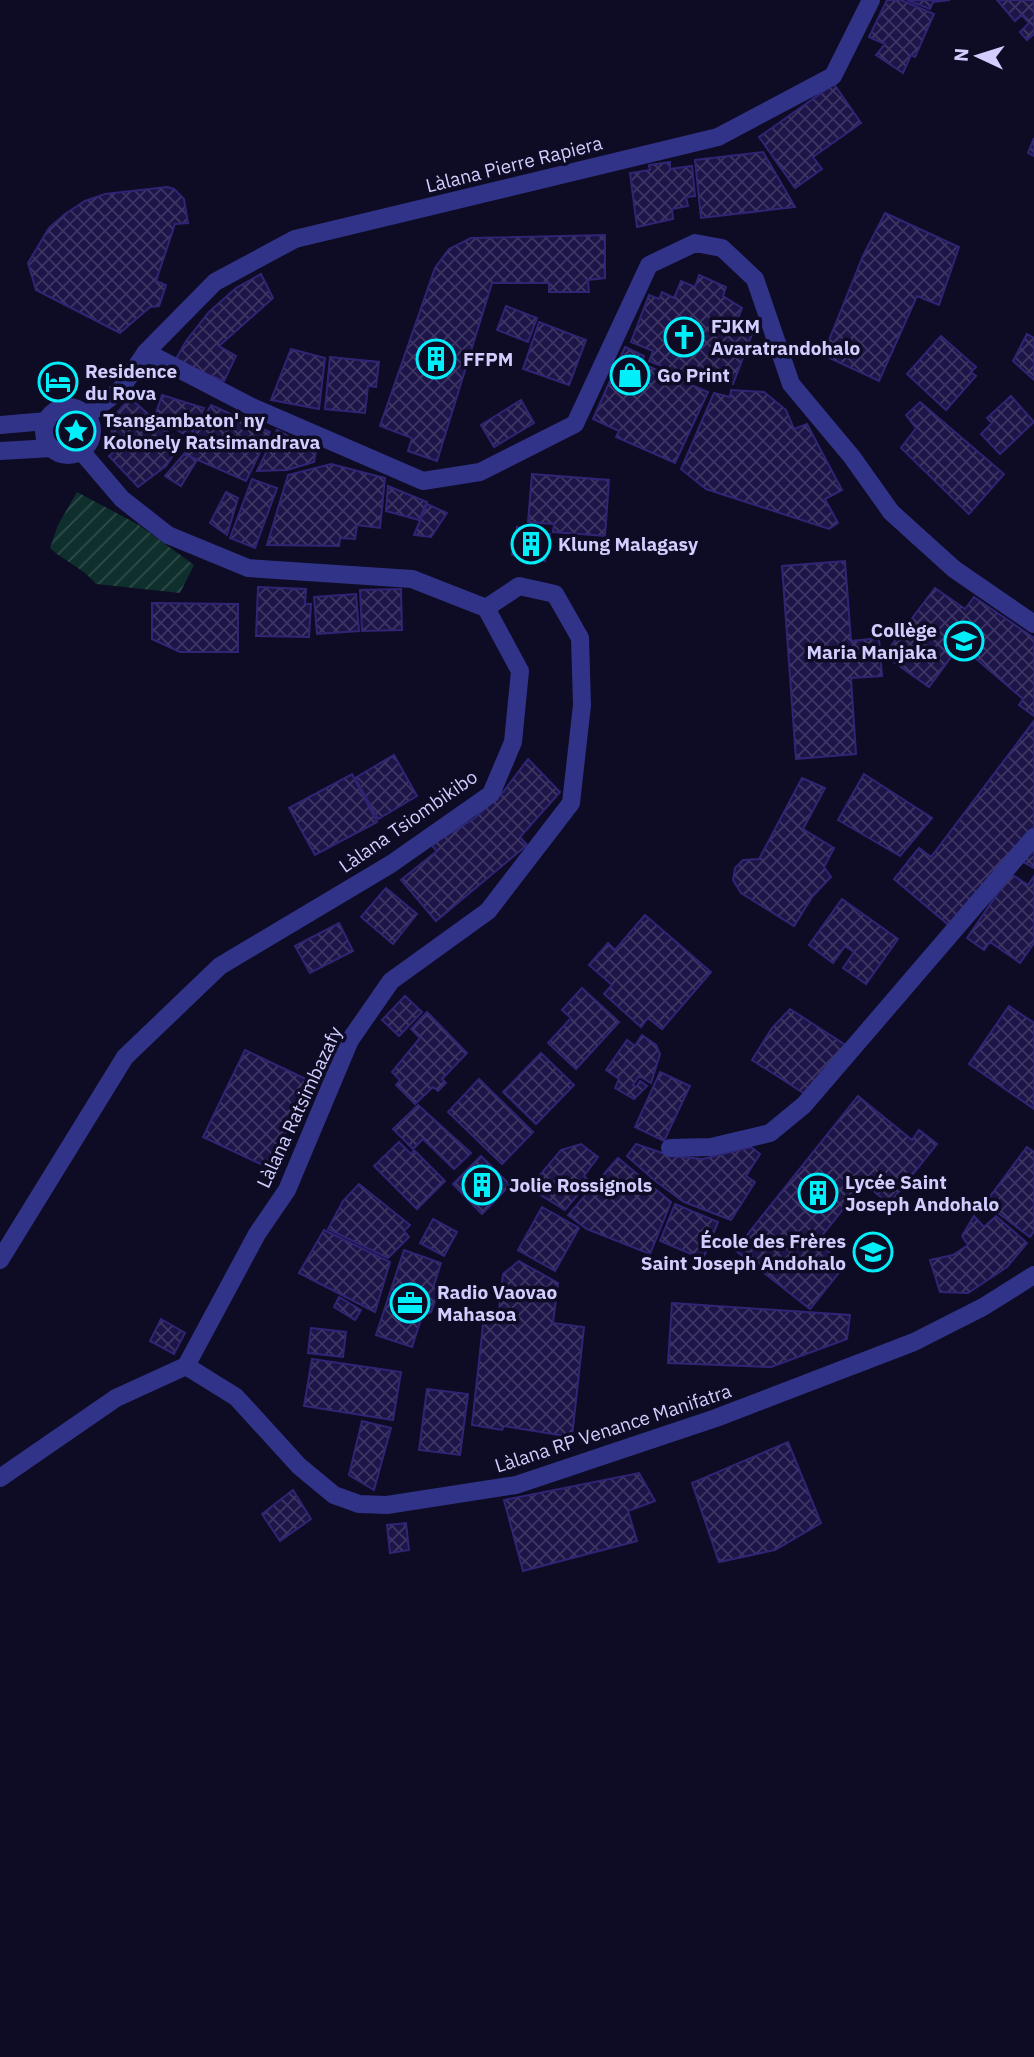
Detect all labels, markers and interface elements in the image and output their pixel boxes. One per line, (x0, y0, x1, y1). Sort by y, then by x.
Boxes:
north arrow (943, 21, 1013, 91)
text: N (949, 47, 973, 63)
street label: Làlana Pierre Rapiera (423, 130, 605, 198)
place label: FJKM Avaratrandohalo (711, 314, 860, 360)
church icon: FJKM Avaratrandohalo (663, 316, 705, 358)
building icon: FFPM (415, 338, 457, 380)
place label: FFPM (463, 347, 513, 371)
shop icon: Go Print (609, 354, 651, 396)
place label: Residence du Rova (85, 359, 177, 405)
hotel icon: Residence du Rova (37, 361, 79, 403)
place label: Go Print (657, 363, 730, 387)
place label: Tsangambaton' ny Kolonely Ratsimandrava (103, 408, 321, 454)
place icon: Tsangambaton' ny Kolonely Ratsimandrava (55, 410, 97, 452)
building icon: Klung Malagasy (510, 523, 552, 565)
place label: Klung Malagasy (558, 532, 699, 556)
place label: Collège Maria Manjaka (807, 618, 937, 664)
school or university icon: Collège Maria Manjaka (943, 620, 985, 662)
street label: Làlana Tsiombikibo (334, 764, 482, 878)
street label: Làlana Ratsimbazafy (251, 1022, 347, 1192)
building icon: Jolie Rossignols (461, 1164, 503, 1206)
place label: Lycée Saint Joseph Andohalo (845, 1170, 999, 1216)
building icon: Lycée Saint Joseph Andohalo (797, 1172, 839, 1214)
place label: Jolie Rossignols (509, 1173, 652, 1197)
place label: École des Frères Saint Joseph Andohalo (641, 1229, 846, 1275)
school or university icon: École des Frères Saint Joseph Andohalo (852, 1231, 894, 1273)
place label: Radio Vaovao Mahasoa (437, 1280, 557, 1326)
office icon: Radio Vaovao Mahasoa (389, 1282, 431, 1324)
street label: Làlana RP Venance Manifatra (492, 1378, 734, 1478)

